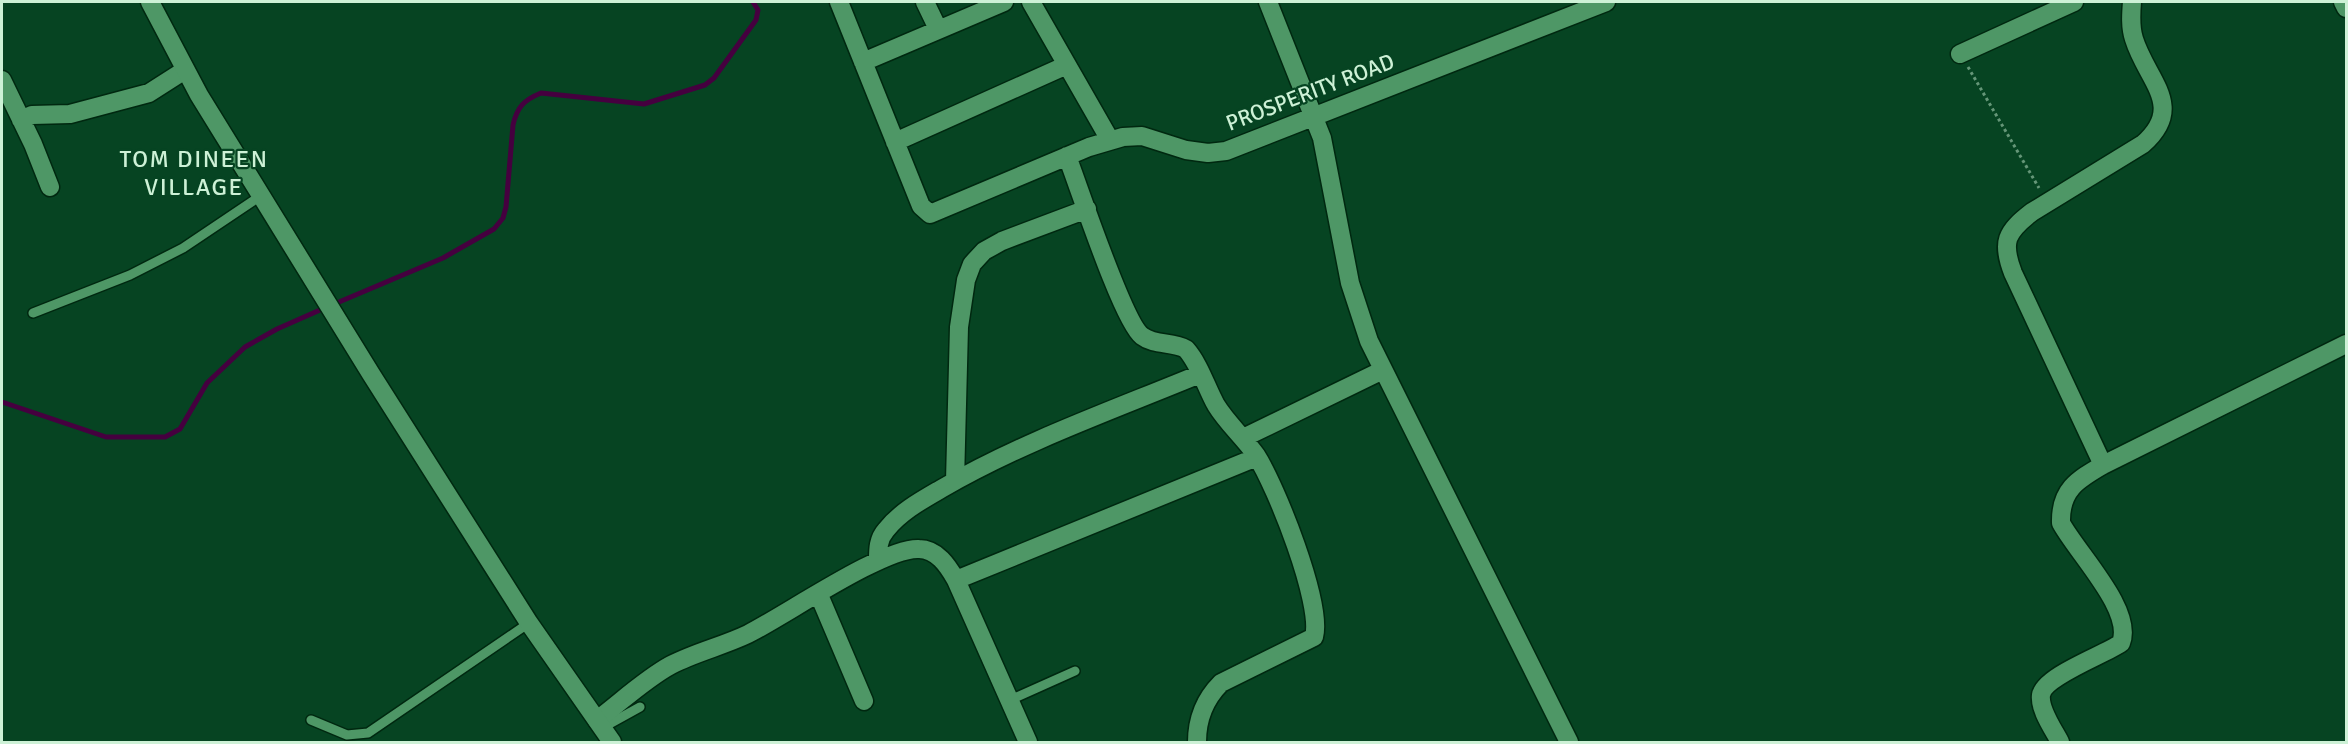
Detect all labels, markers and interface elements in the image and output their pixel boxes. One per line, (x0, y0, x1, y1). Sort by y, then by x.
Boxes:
street label: PROSPERITY ROAD (1222, 47, 1398, 137)
district label: TOM DINEEN VILLAGE (120, 144, 268, 202)

